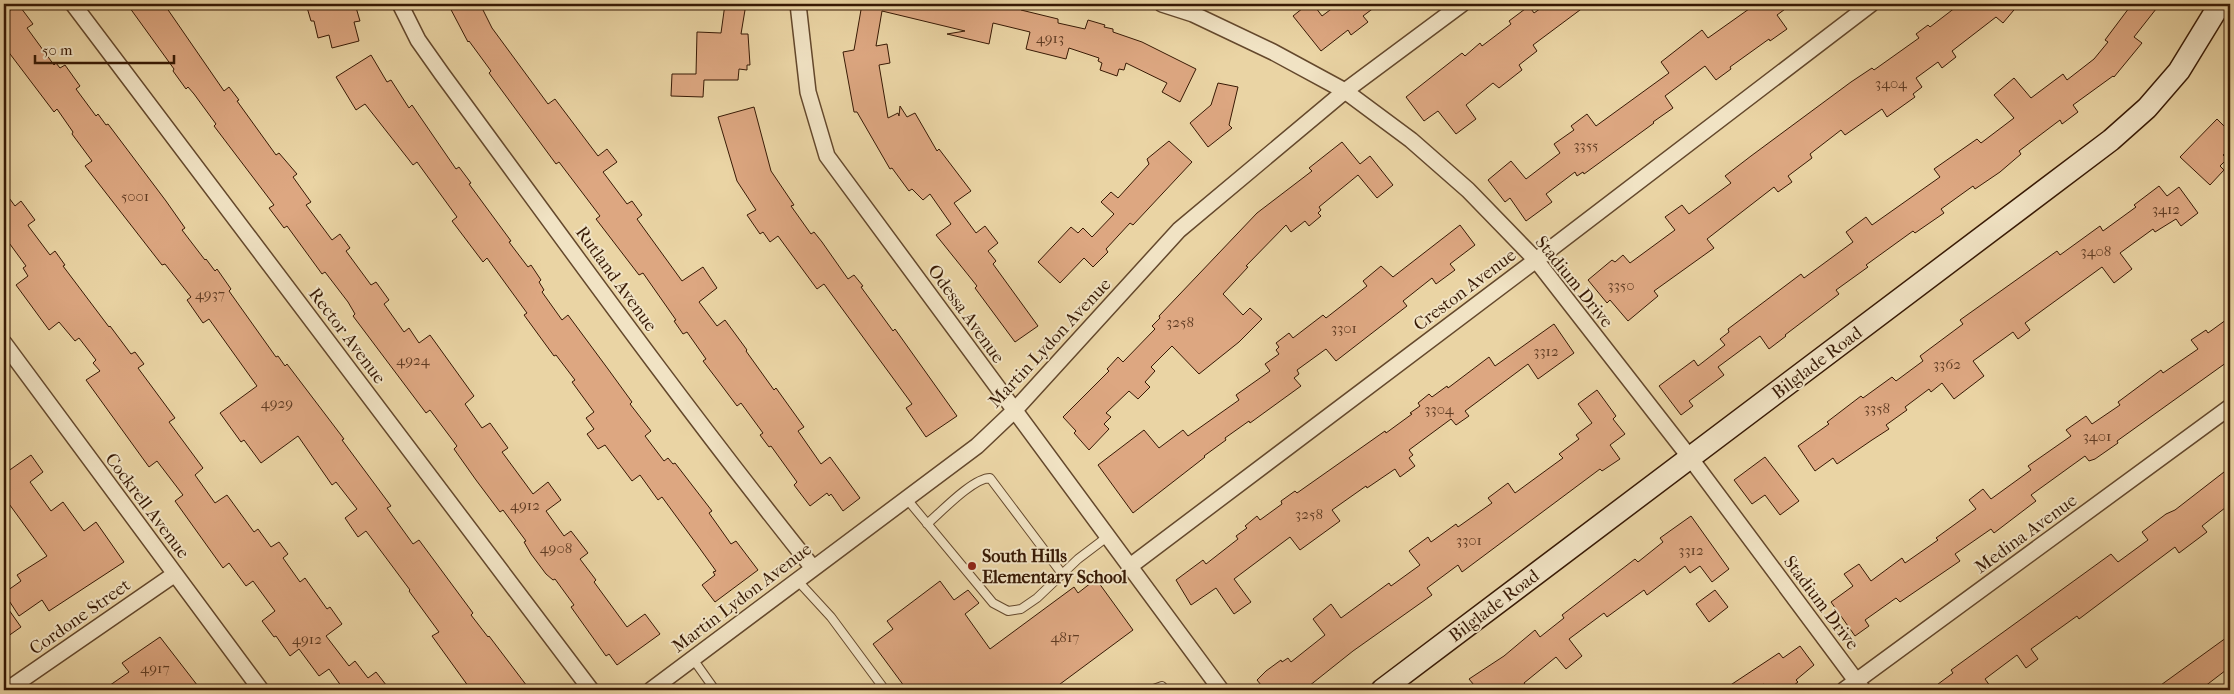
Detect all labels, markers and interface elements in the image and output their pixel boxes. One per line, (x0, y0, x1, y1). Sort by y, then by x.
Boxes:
house number: 4913 (1036, 29, 1064, 47)
scale bar (35, 32, 174, 64)
text: 50 m (42, 41, 73, 59)
house number: 3404 (1875, 74, 1908, 92)
house number: 3355 (1573, 136, 1599, 154)
house number: 5001 (121, 187, 149, 205)
house number: 3412 (2152, 200, 2180, 218)
street label: Rutland Avenue (571, 222, 661, 336)
street label: Stadium Drive (1531, 232, 1617, 332)
house number: 3408 (2081, 242, 2111, 260)
street label: Creston Avenue (1410, 245, 1521, 335)
street label: Odessa Avenue (923, 261, 1009, 367)
street label: Martin Lydon Avenue (985, 274, 1115, 412)
house number: 3350 (1607, 276, 1635, 294)
street label: Rector Avenue (304, 284, 390, 388)
house number: 4937 (195, 285, 225, 303)
house number: 3258 (1166, 313, 1194, 331)
house number: 3301 (1331, 319, 1357, 337)
street label: Bilglade Road (1768, 322, 1866, 404)
house number: 3312 (1533, 342, 1559, 360)
house number: 4924 (396, 351, 431, 369)
house number: 3362 (1933, 355, 1961, 373)
house number: 4929 (261, 394, 293, 412)
house number: 3358 (1864, 399, 1890, 417)
house number: 3304 (1424, 400, 1455, 418)
house number: 3401 (2083, 427, 2111, 445)
street label: Cockrell Avenue (100, 449, 194, 563)
street label: Medina Avenue (1971, 490, 2081, 578)
house number: 4912 (510, 496, 540, 514)
house number: 3258 (1295, 505, 1323, 523)
house number: 3301 (1456, 531, 1482, 549)
house number: 4908 (540, 539, 572, 557)
street label: Martin Lydon Avenue (668, 539, 816, 657)
house number: 3312 (1678, 541, 1704, 559)
place label: South Hills Elementary School (982, 546, 1128, 588)
street label: Stadium Drive (1779, 552, 1863, 654)
marker: South Hills Elementary School (966, 560, 978, 572)
street label: Bilglade Road (1445, 565, 1543, 647)
street label: Cordone Street (26, 574, 135, 659)
house number: 4817 (1051, 628, 1079, 646)
house number: 4912 (292, 630, 322, 648)
house number: 4917 (140, 659, 170, 677)

